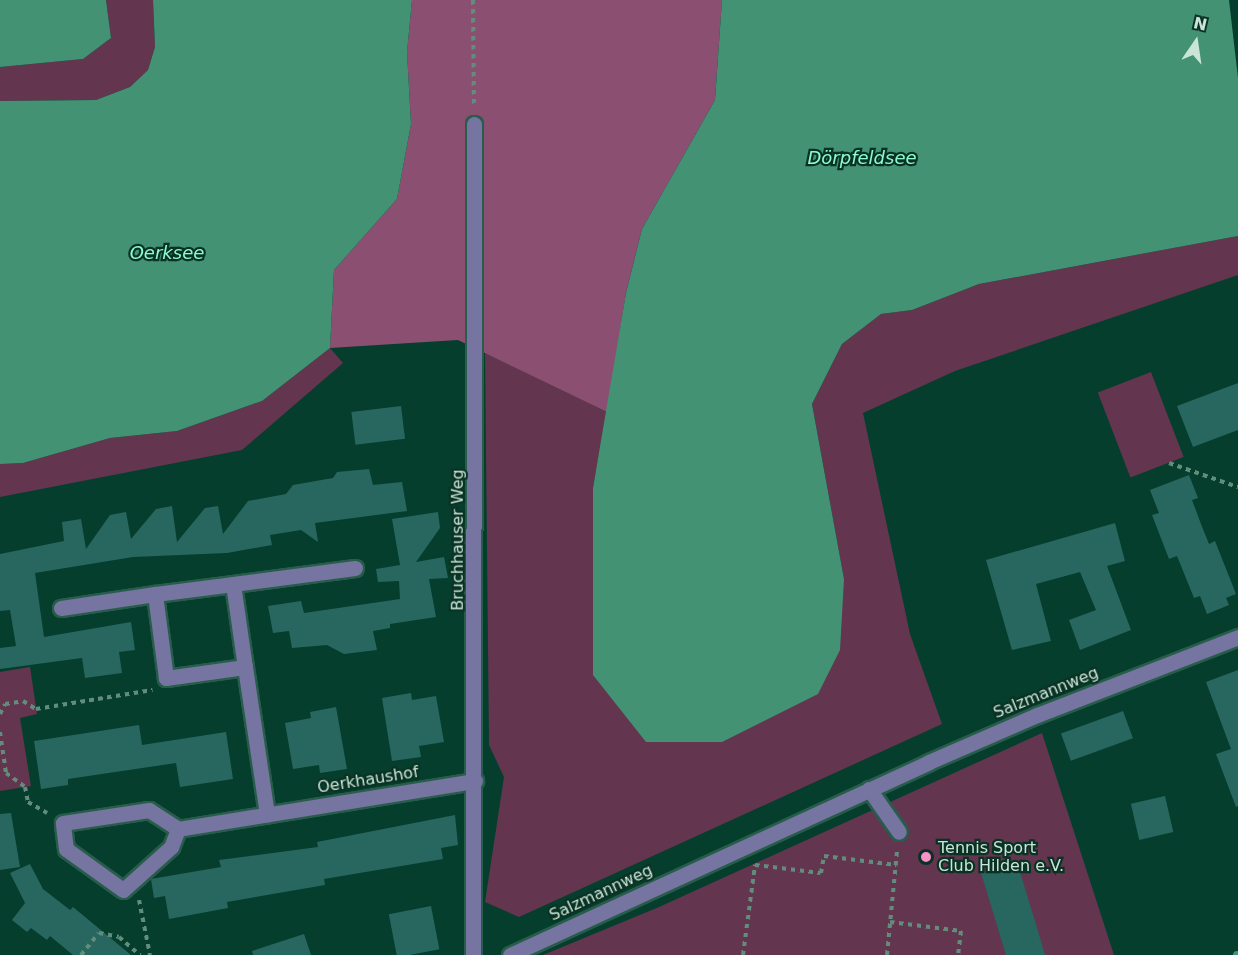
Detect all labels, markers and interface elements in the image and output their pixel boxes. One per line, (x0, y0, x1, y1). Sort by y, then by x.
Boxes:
north arrow (1166, 12, 1226, 72)
text: N (1191, 13, 1209, 35)
water label: Dörpfeldsee (807, 147, 917, 169)
water label: Oerksee (130, 242, 204, 264)
street label: Bruchhauser Weg (448, 469, 468, 611)
street label: Salzmannweg (991, 663, 1101, 723)
street label: Oerkhaushof (316, 763, 420, 797)
place label: Tennis Sport Club Hilden e.V. (938, 838, 1064, 876)
marker: Tennis Sport Club Hilden e.V. (919, 850, 933, 864)
street label: Salzmannweg (546, 861, 656, 925)

